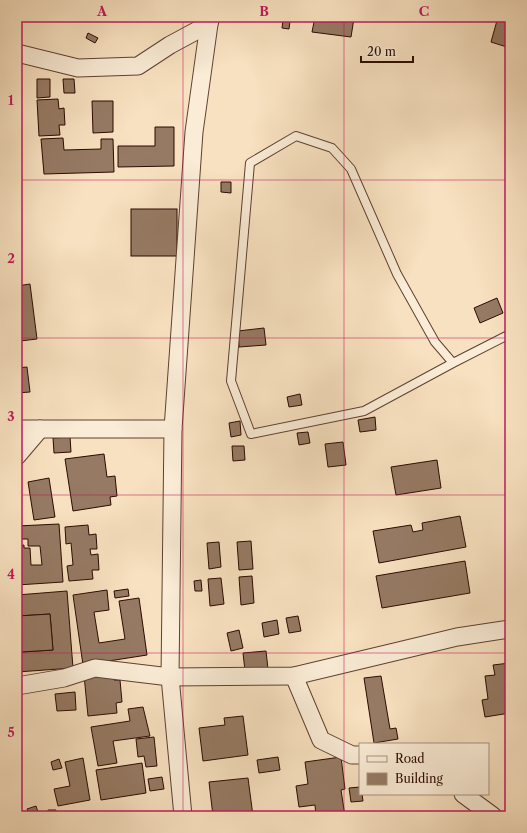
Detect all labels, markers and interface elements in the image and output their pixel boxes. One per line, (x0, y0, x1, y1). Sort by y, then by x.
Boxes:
text: A (96, 3, 108, 19)
text: B (259, 3, 269, 19)
text: C (419, 3, 429, 19)
scale bar (361, 38, 413, 64)
text: 20 m (367, 44, 396, 59)
text: 1 (8, 92, 14, 108)
text: 2 (7, 250, 15, 266)
text: 3 (7, 408, 15, 424)
text: 4 (7, 566, 15, 582)
text: 5 (7, 724, 15, 740)
legend (359, 743, 489, 795)
text: Road (395, 751, 425, 766)
text: Building (395, 771, 443, 786)

